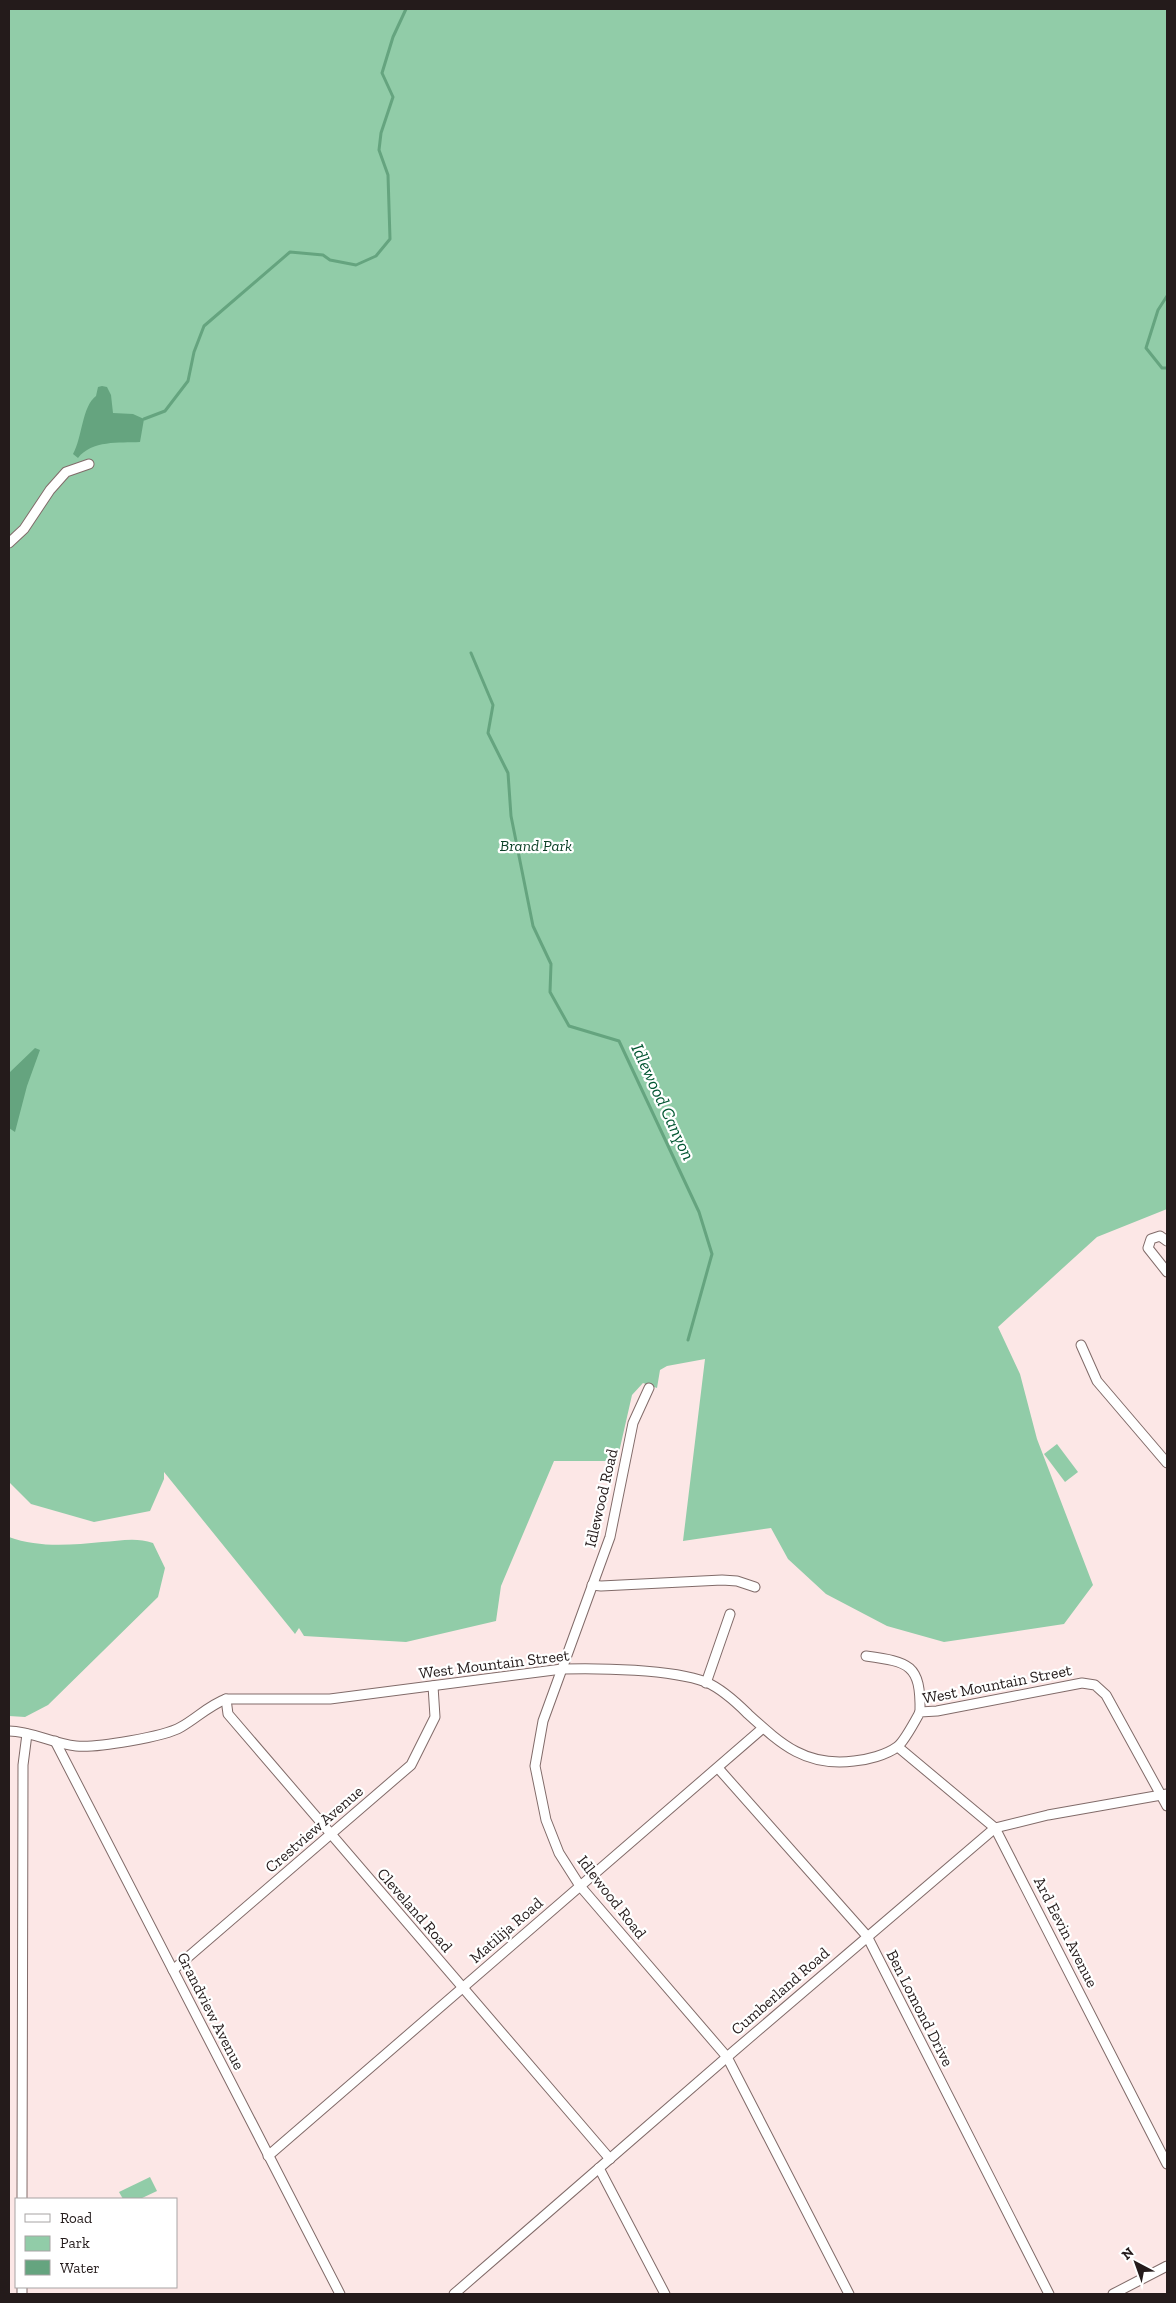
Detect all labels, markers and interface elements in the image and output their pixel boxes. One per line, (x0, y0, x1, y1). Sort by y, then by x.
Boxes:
park label: Brand Park (500, 836, 572, 855)
water label: Idlewood Canyon (626, 1040, 700, 1164)
street label: Idlewood Road (580, 1447, 622, 1549)
street label: West Mountain Street (418, 1645, 570, 1683)
street label: West Mountain Street (921, 1660, 1073, 1708)
street label: Crestview Avenue (261, 1781, 367, 1877)
street label: Idlewood Road (574, 1852, 651, 1943)
street label: Cleveland Road (373, 1864, 457, 1956)
street label: Ard Eevin Avenue (1030, 1873, 1102, 1991)
street label: Matilija Road (466, 1893, 547, 1967)
street label: Cumberland Road (727, 1943, 833, 2039)
street label: Ben Lomond Drive (882, 1947, 958, 2069)
street label: Grandview Avenue (173, 1949, 249, 2073)
legend (15, 2198, 178, 2288)
text: Road (60, 2209, 93, 2227)
text: Park (60, 2234, 90, 2252)
north arrow (1111, 2238, 1161, 2288)
text: N (1118, 2243, 1138, 2263)
text: Water (60, 2259, 100, 2277)

